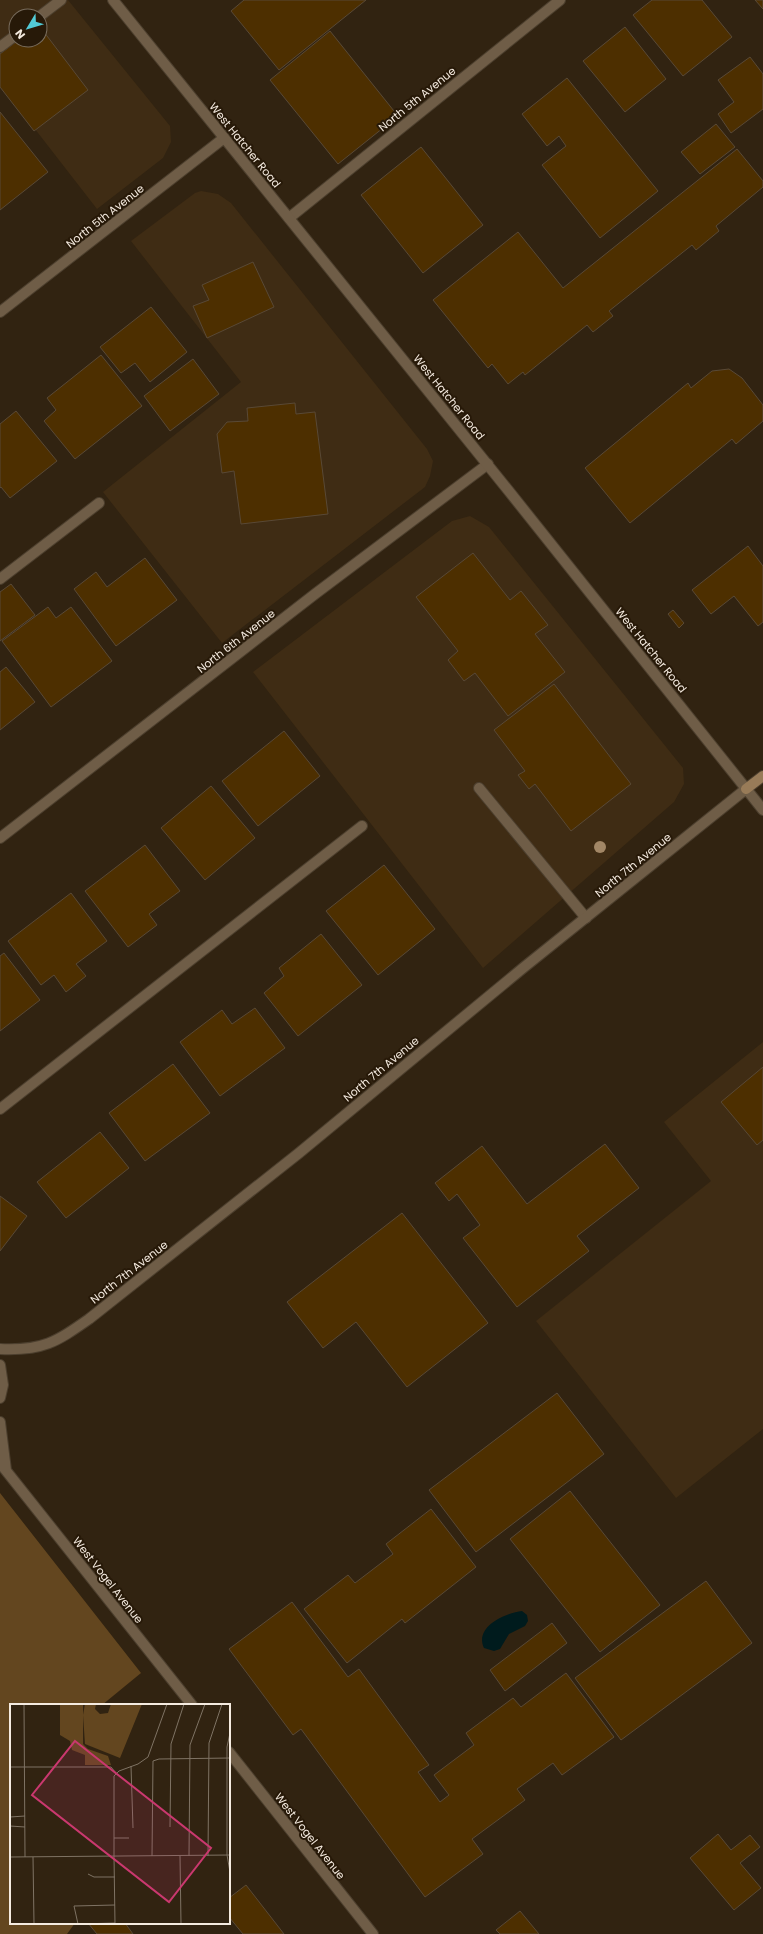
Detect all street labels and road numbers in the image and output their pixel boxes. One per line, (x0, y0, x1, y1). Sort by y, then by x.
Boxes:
street label: North 5th Avenue (375, 63, 459, 135)
street label: West Hatcher Road (206, 99, 284, 191)
street label: North 5th Avenue (63, 180, 148, 252)
street label: West Hatcher Road (410, 351, 488, 443)
street label: West Hatcher Road (612, 604, 690, 696)
street label: North 6th Avenue (194, 605, 279, 677)
street label: North 7th Avenue (591, 829, 675, 901)
street label: North 7th Avenue (340, 1032, 422, 1105)
street label: North 7th Avenue (87, 1237, 171, 1307)
street label: West Vogel Avenue (69, 1533, 147, 1627)
street label: West Vogel Avenue (271, 1789, 349, 1883)

